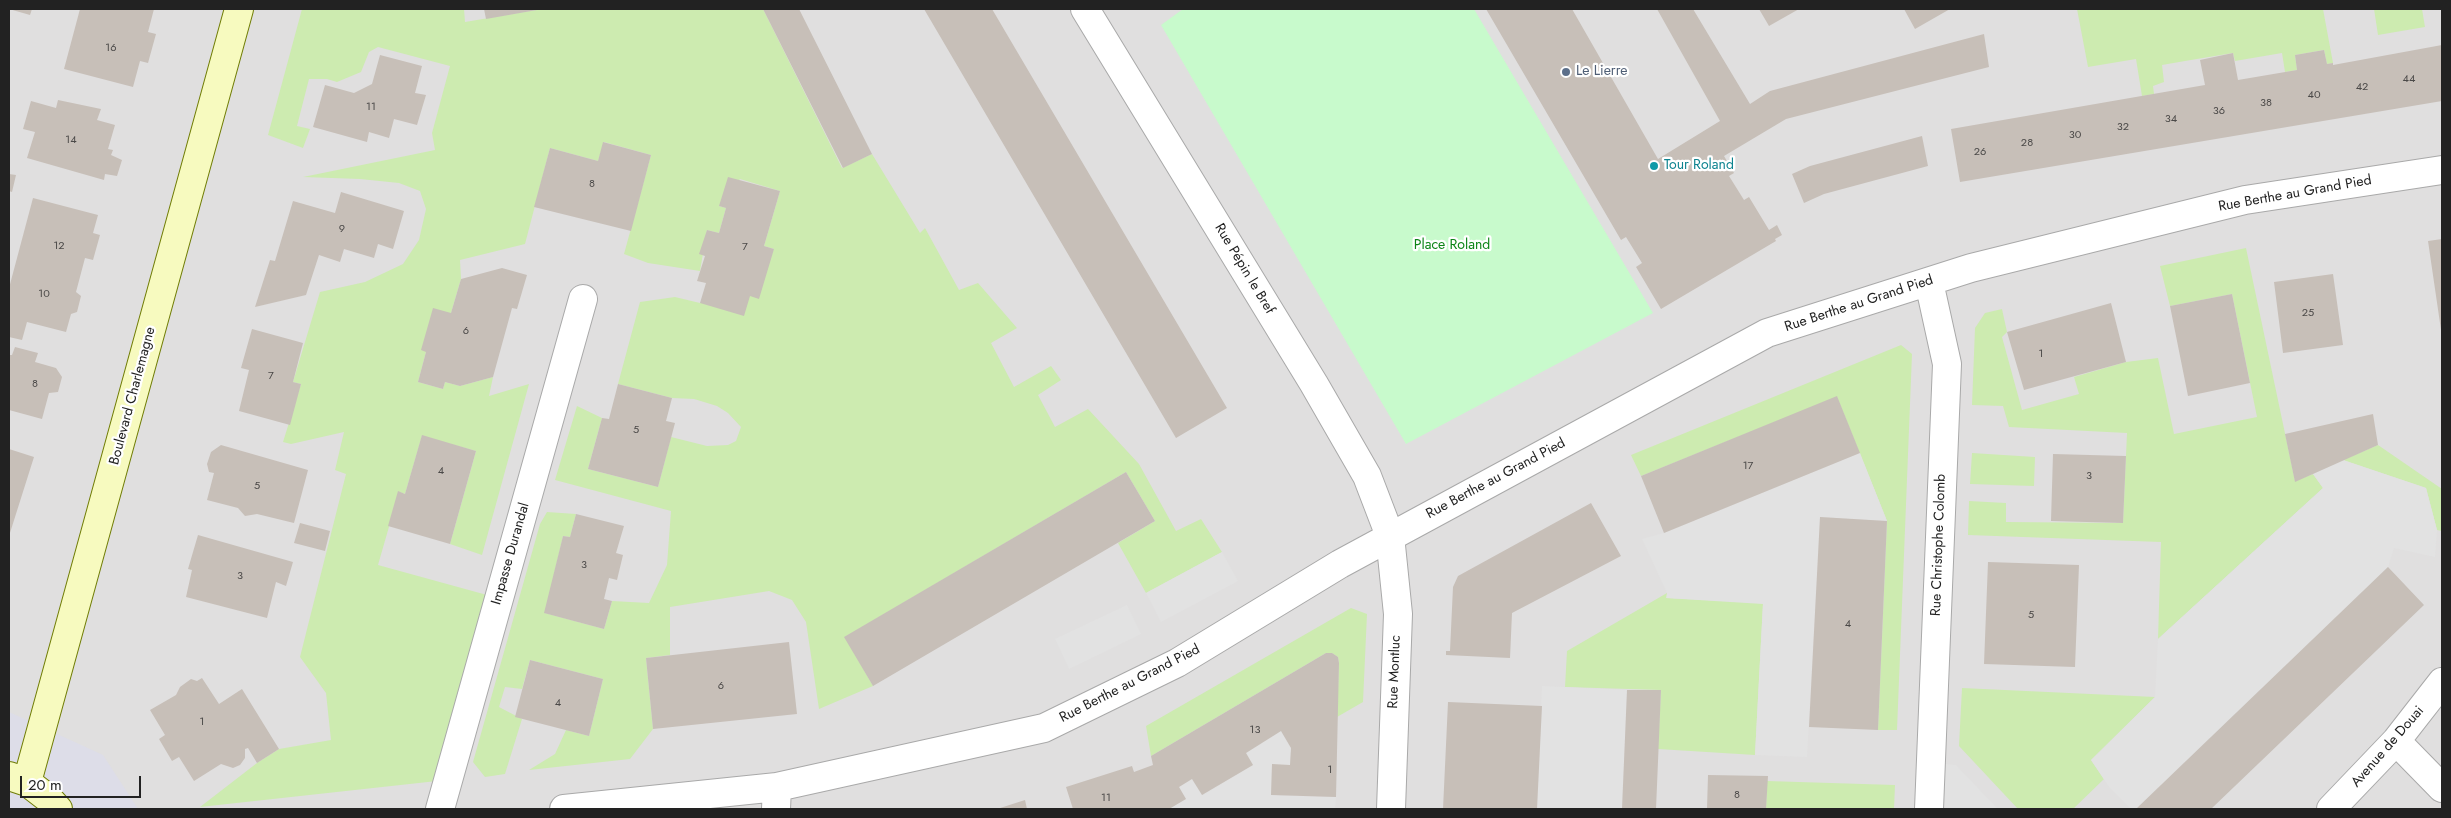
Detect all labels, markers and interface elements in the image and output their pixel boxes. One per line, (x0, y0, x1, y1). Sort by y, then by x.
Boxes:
house number: 16 (105, 41, 117, 55)
place label: Le Lierre (1576, 64, 1627, 80)
marker: Le Lierre (1560, 66, 1572, 78)
house number: 44 (2403, 72, 2415, 86)
house number: 42 (2356, 80, 2368, 94)
house number: 40 (2307, 88, 2321, 102)
house number: 38 (2260, 96, 2272, 110)
house number: 11 (366, 100, 376, 114)
house number: 36 (2213, 104, 2225, 118)
house number: 34 (2165, 112, 2177, 126)
house number: 32 (2117, 120, 2129, 134)
house number: 30 (2069, 128, 2081, 142)
house number: 14 (65, 133, 77, 147)
house number: 28 (2021, 136, 2033, 150)
house number: 26 (1974, 145, 1986, 159)
place label: Tour Roland (1664, 158, 1734, 174)
marker: Tour Roland (1648, 160, 1660, 172)
street label: Rue Berthe au Grand Pied (2217, 172, 2373, 216)
house number: 8 (589, 177, 595, 191)
street label: Rue Pépin le Bref (1210, 221, 1278, 317)
house number: 9 (339, 222, 345, 236)
park label: Place Roland (1414, 238, 1490, 254)
house number: 12 (53, 239, 65, 253)
house number: 7 (742, 240, 748, 254)
street label: Rue Berthe au Grand Pied (1783, 272, 1935, 336)
house number: 10 (38, 287, 50, 301)
house number: 25 (2302, 306, 2314, 320)
house number: 6 (463, 324, 469, 338)
street label: Boulevard Charlemagne (107, 325, 159, 467)
house number: 1 (2039, 347, 2043, 361)
house number: 7 (268, 369, 274, 383)
house number: 8 (32, 377, 38, 391)
house number: 5 (633, 423, 639, 437)
street label: Rue Berthe au Grand Pied (1424, 435, 1568, 523)
house number: 17 (1743, 459, 1753, 473)
house number: 4 (438, 464, 444, 478)
house number: 3 (2086, 469, 2092, 483)
street label: Rue Christophe Colomb (1928, 474, 1950, 616)
house number: 5 (254, 479, 260, 493)
street label: Impasse Durandal (488, 501, 534, 607)
house number: 3 (581, 558, 587, 572)
house number: 3 (237, 569, 243, 583)
house number: 5 (2028, 608, 2034, 622)
house number: 4 (1845, 617, 1851, 631)
street label: Rue Montluc (1385, 635, 1405, 709)
street label: Rue Berthe au Grand Pied (1057, 641, 1203, 727)
house number: 6 (718, 679, 724, 693)
house number: 4 (555, 696, 561, 710)
street label: Avenue de Douai (2348, 703, 2428, 791)
house number: 1 (200, 715, 204, 729)
house number: 13 (1250, 723, 1260, 737)
house number: 1 (1328, 763, 1332, 777)
scale bar (22, 766, 144, 798)
text: 20 m (28, 774, 62, 796)
house number: 8 (1734, 788, 1740, 802)
house number: 11 (1101, 791, 1111, 805)

